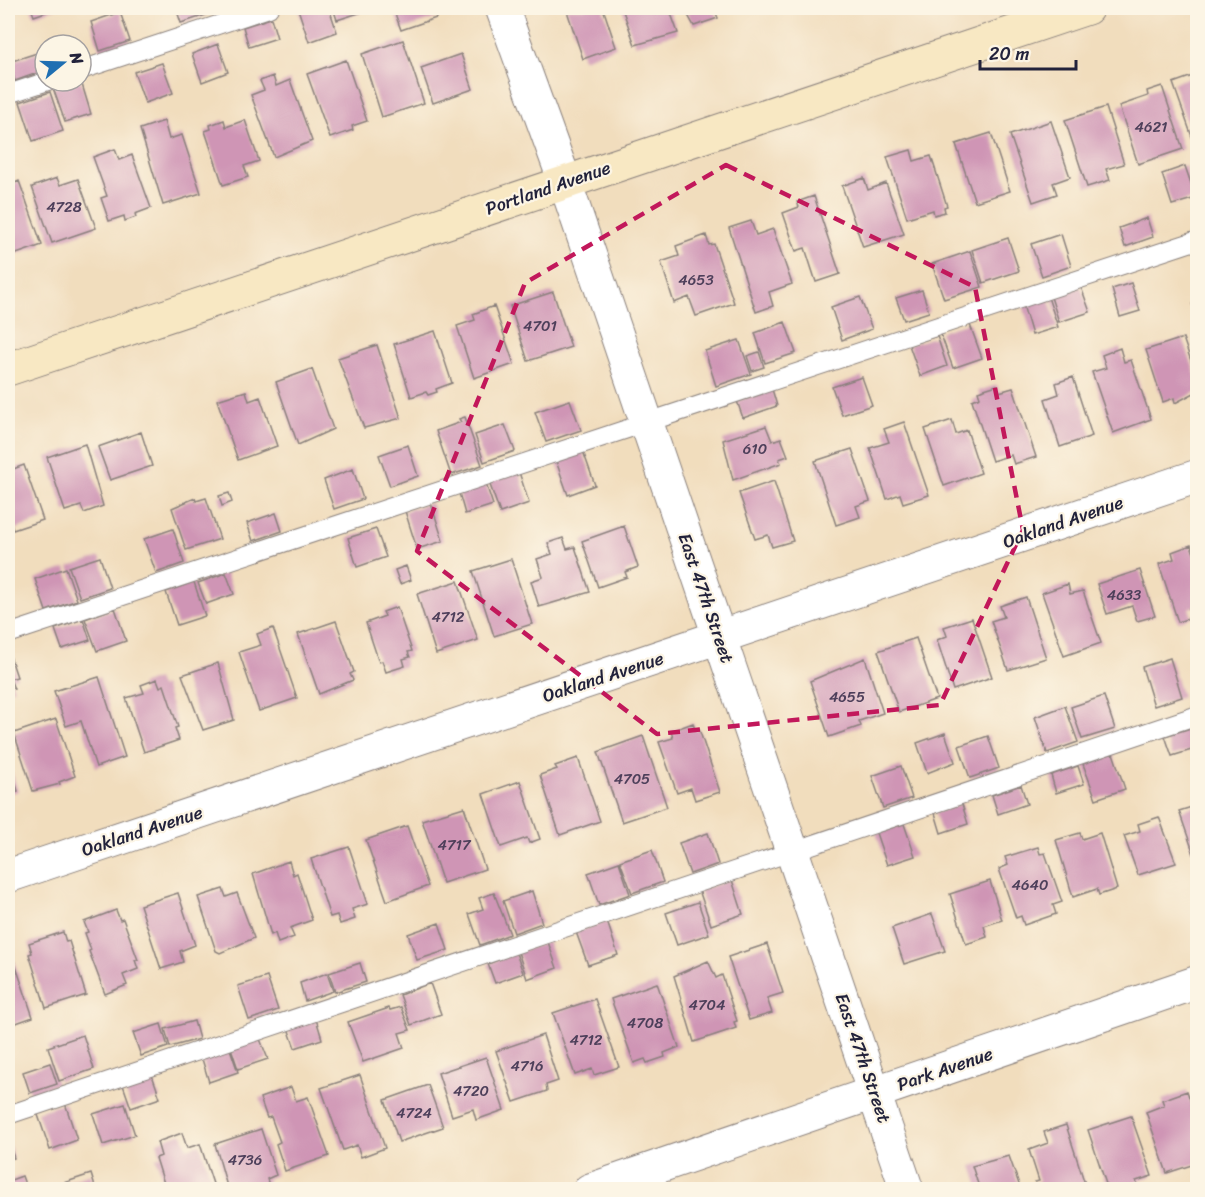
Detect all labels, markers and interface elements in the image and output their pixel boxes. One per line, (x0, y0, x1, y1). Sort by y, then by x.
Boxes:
north arrow (33, 33, 93, 93)
scale bar (980, 33, 1076, 71)
text: 20 m (989, 38, 1029, 70)
text: N (61, 47, 93, 69)
house number: 4621 (1135, 114, 1168, 140)
street label: Portland Avenue (481, 152, 615, 224)
house number: 4728 (46, 194, 82, 220)
house number: 4653 (678, 267, 714, 293)
house number: 4701 (523, 313, 557, 339)
house number: 610 (743, 436, 767, 462)
street label: Oakland Avenue (998, 486, 1128, 558)
street label: East 47th Street (669, 529, 743, 667)
house number: 4633 (1107, 582, 1141, 608)
house number: 4712 (431, 604, 465, 630)
street label: Oakland Avenue (538, 642, 668, 712)
house number: 4655 (829, 684, 865, 710)
house number: 4705 (614, 766, 650, 792)
street label: Oakland Avenue (77, 796, 207, 866)
house number: 4717 (438, 832, 472, 858)
house number: 4640 (1012, 872, 1048, 898)
street label: East 47th Street (826, 989, 900, 1127)
house number: 4704 (689, 992, 725, 1018)
house number: 4708 (627, 1010, 663, 1036)
house number: 4712 (569, 1027, 603, 1053)
street label: Park Avenue (893, 1038, 997, 1100)
house number: 4716 (511, 1053, 543, 1079)
house number: 4720 (453, 1078, 489, 1104)
house number: 4724 (396, 1100, 432, 1126)
house number: 4736 (228, 1147, 262, 1173)

